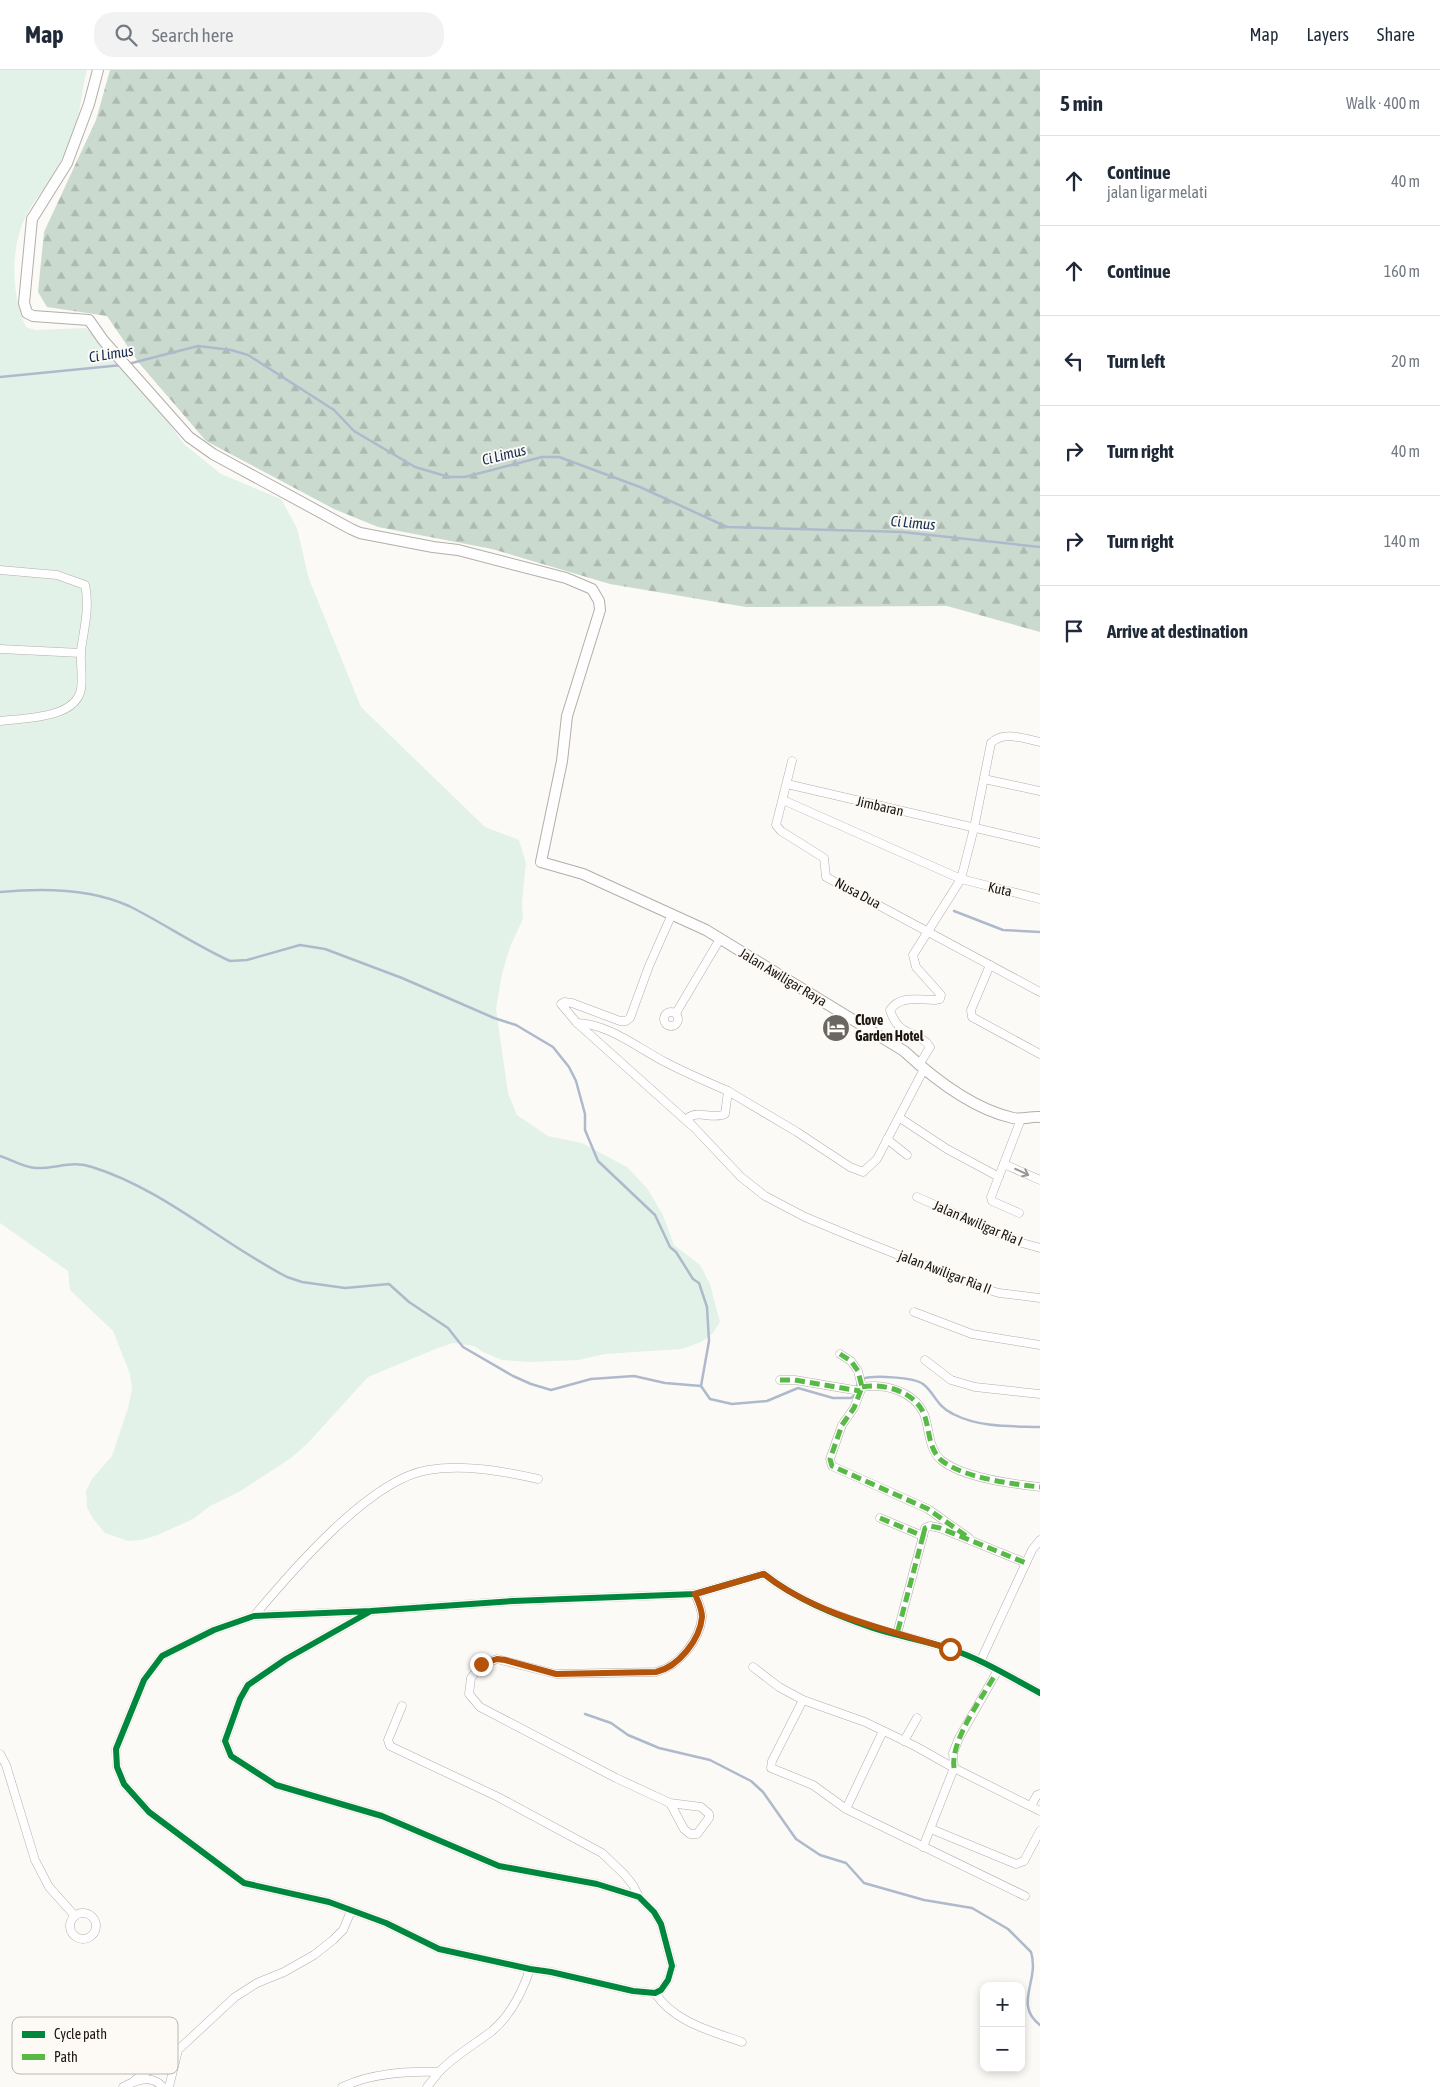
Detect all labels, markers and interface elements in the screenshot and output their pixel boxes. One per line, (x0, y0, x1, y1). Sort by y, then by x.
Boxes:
search box (94, 12, 444, 57)
text: Map (25, 21, 64, 48)
icon: search (112, 21, 140, 49)
text: Search here (152, 24, 234, 46)
text: Map (1249, 24, 1278, 45)
text: Layers (1306, 24, 1349, 45)
text: Share (1377, 24, 1415, 45)
text: 5 min (1060, 91, 1103, 115)
text: Walk · 400 m (1346, 94, 1420, 112)
text: Continue (1107, 161, 1171, 183)
icon: ahead (1060, 167, 1088, 195)
text: 40 m (1391, 172, 1420, 190)
text: jalan ligar melati (1107, 183, 1207, 201)
icon: ahead (1060, 257, 1088, 285)
text: Continue (1107, 260, 1171, 282)
text: 160 m (1384, 262, 1420, 280)
water label: Ci Limus (87, 342, 134, 365)
icon: left (1060, 347, 1088, 375)
text: Turn left (1107, 350, 1165, 372)
text: 20 m (1391, 352, 1420, 370)
icon: right (1060, 437, 1088, 465)
text: Turn right (1107, 440, 1174, 462)
water label: Ci Limus (480, 441, 528, 468)
text: 40 m (1391, 442, 1420, 460)
water label: Ci Limus (890, 512, 936, 533)
icon: right (1060, 527, 1088, 555)
text: Turn right (1107, 530, 1174, 552)
text: 140 m (1384, 532, 1420, 550)
icon: arrive (1060, 617, 1088, 645)
text: Arrive at destination (1107, 620, 1248, 642)
street label: Jimbaran (855, 793, 905, 819)
street label: Nusa Dua (832, 874, 884, 912)
street label: Kuta (986, 879, 1014, 899)
street label: Jalan Awiligar Raya (736, 945, 830, 1009)
place label: Clove Garden Hotel (855, 1012, 924, 1044)
hotel icon: Clove Garden Hotel (821, 1013, 851, 1043)
one-way arrow (1014, 1167, 1029, 1177)
street label: Jalan Awiligar Ria I (931, 1197, 1025, 1249)
street label: jalan Awiligar Ria II (895, 1247, 994, 1297)
route start (939, 1638, 962, 1661)
route end (470, 1653, 493, 1676)
map controls (980, 1982, 1025, 2072)
button: + (980, 1982, 1025, 2027)
legend (12, 2017, 178, 2074)
text: Cycle path (54, 2026, 107, 2042)
button: − (980, 2027, 1025, 2072)
text: Path (54, 2049, 78, 2065)

